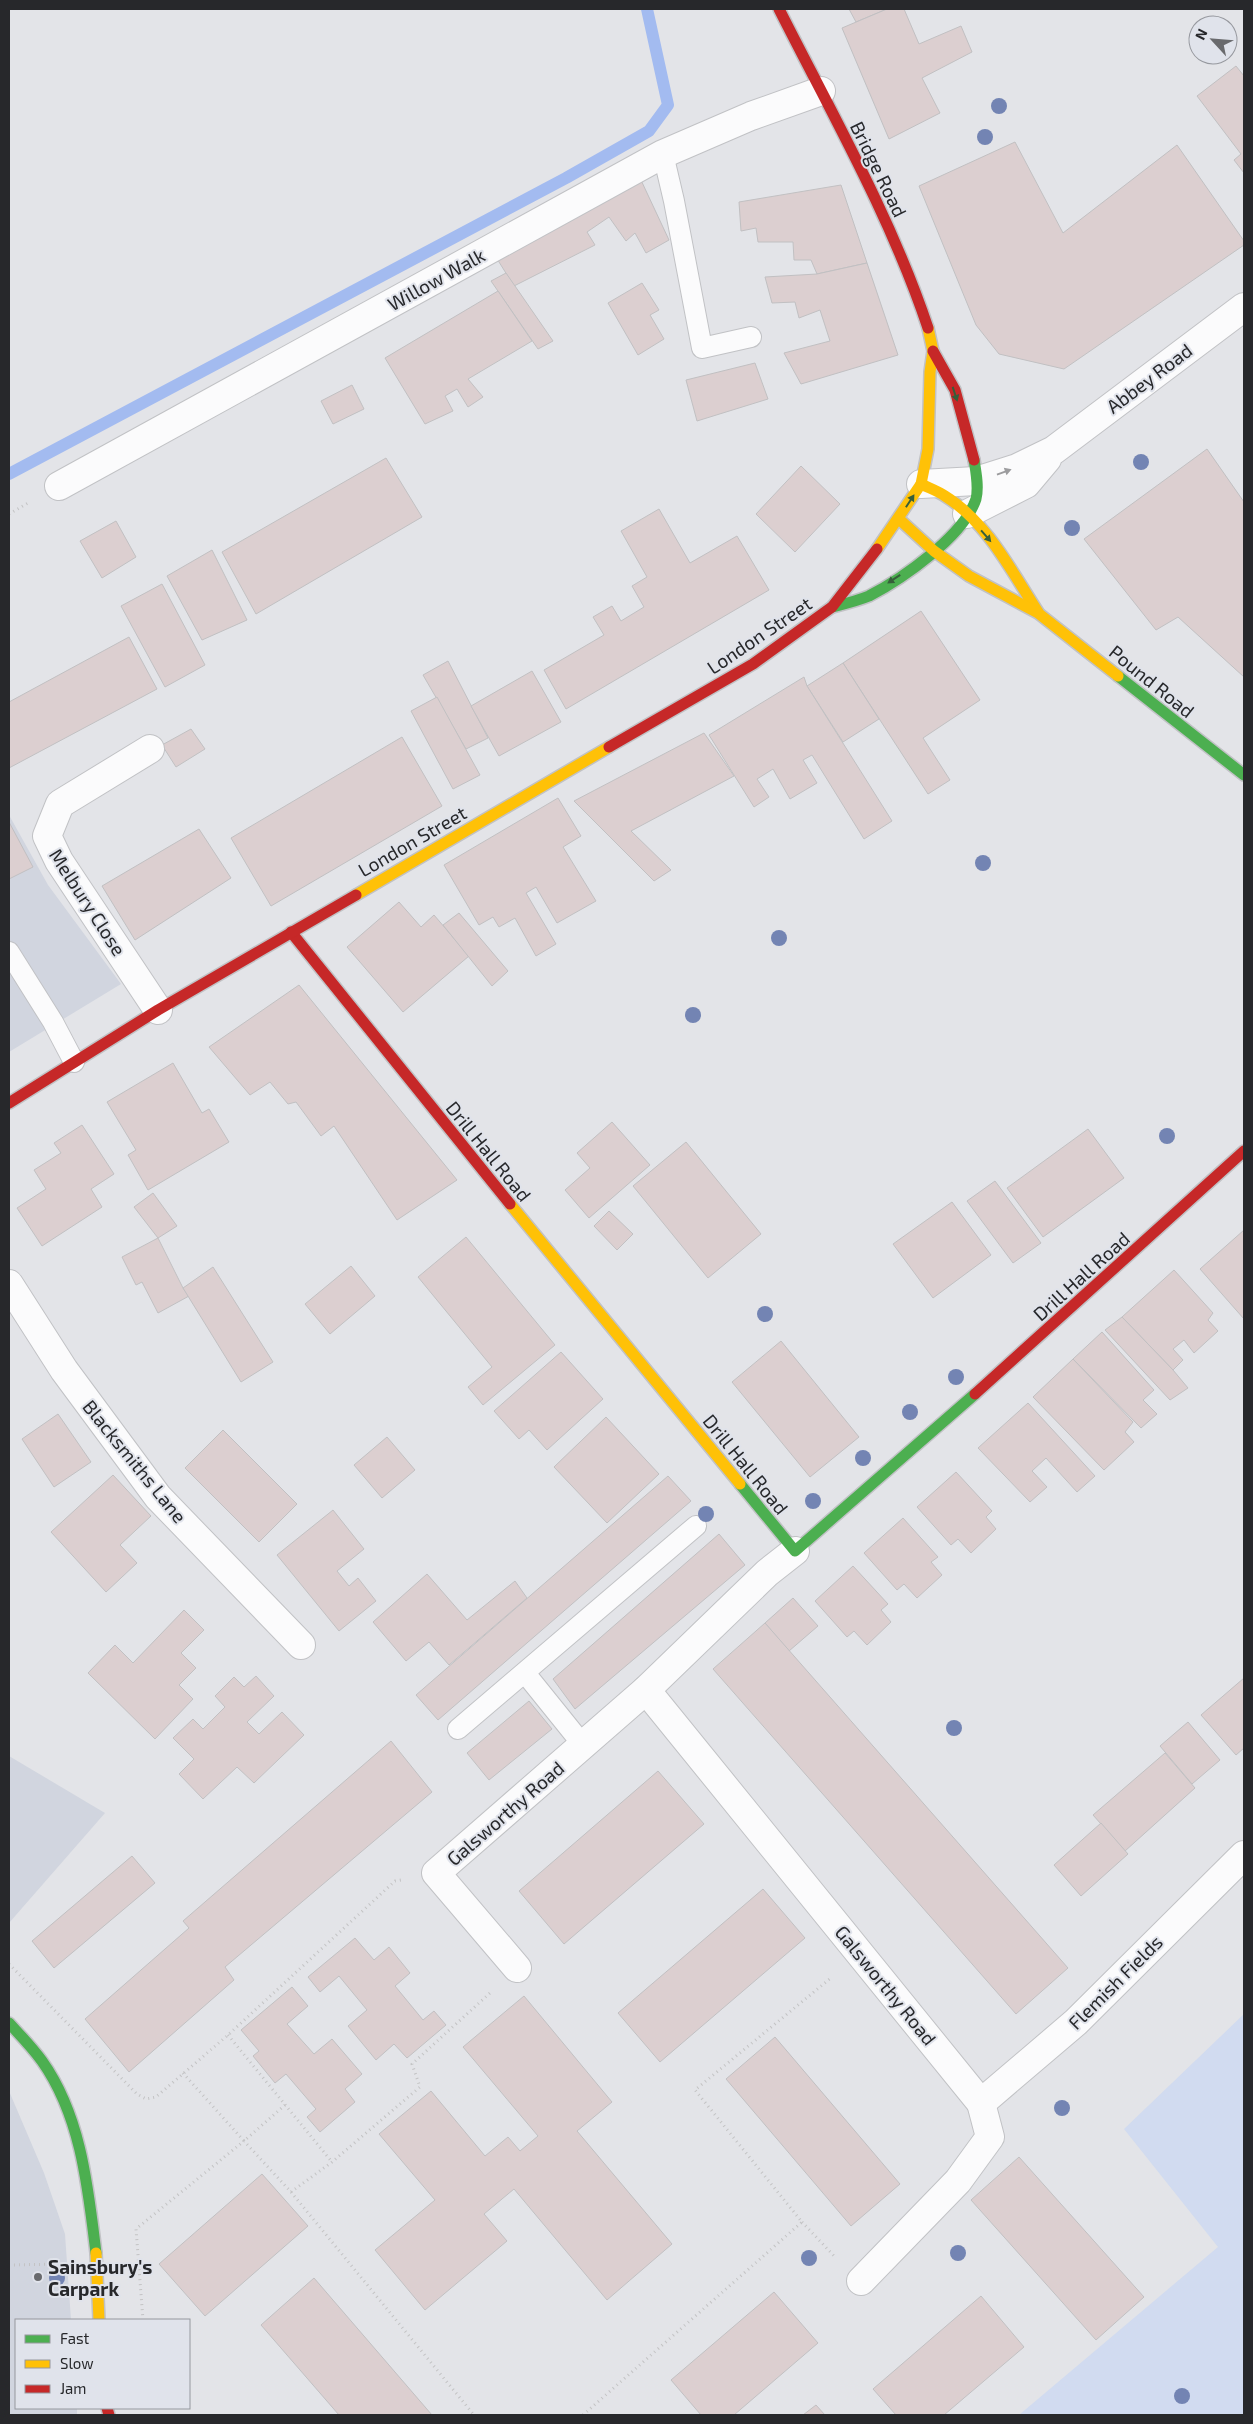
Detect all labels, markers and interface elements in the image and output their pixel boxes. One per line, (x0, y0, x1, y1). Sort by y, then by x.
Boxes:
north arrow (1188, 15, 1238, 65)
text: N (1191, 26, 1211, 42)
street label: Bridge Road (846, 117, 912, 221)
street label: Willow Walk (383, 243, 489, 315)
street label: Abbey Road (1102, 338, 1196, 418)
one-way arrow (952, 387, 960, 402)
one-way arrow (996, 468, 1011, 475)
one-way arrow (905, 495, 915, 508)
one-way arrow (980, 529, 991, 542)
one-way arrow (888, 574, 901, 584)
street label: London Street (702, 592, 816, 678)
street label: Pound Road (1105, 640, 1199, 722)
street label: London Street (354, 801, 470, 881)
street label: Melbury Close (45, 844, 131, 960)
street label: Drill Hall Road (442, 1096, 536, 1206)
street label: Drill Hall Road (1028, 1227, 1134, 1325)
street label: Blacksmiths Lane (78, 1395, 192, 1527)
street label: Drill Hall Road (699, 1409, 793, 1519)
street label: Galsworthy Road (442, 1756, 568, 1870)
street label: Galsworthy Road (831, 1920, 941, 2050)
street label: Flemish Fields (1063, 1930, 1167, 2034)
place label: Sainsbury's Carpark (48, 2255, 152, 2300)
marker: Sainsbury's Carpark (32, 2271, 44, 2283)
legend (15, 2319, 190, 2409)
text: Fast (60, 2329, 90, 2347)
text: Slow (60, 2354, 94, 2372)
text: Jam (60, 2379, 86, 2397)

